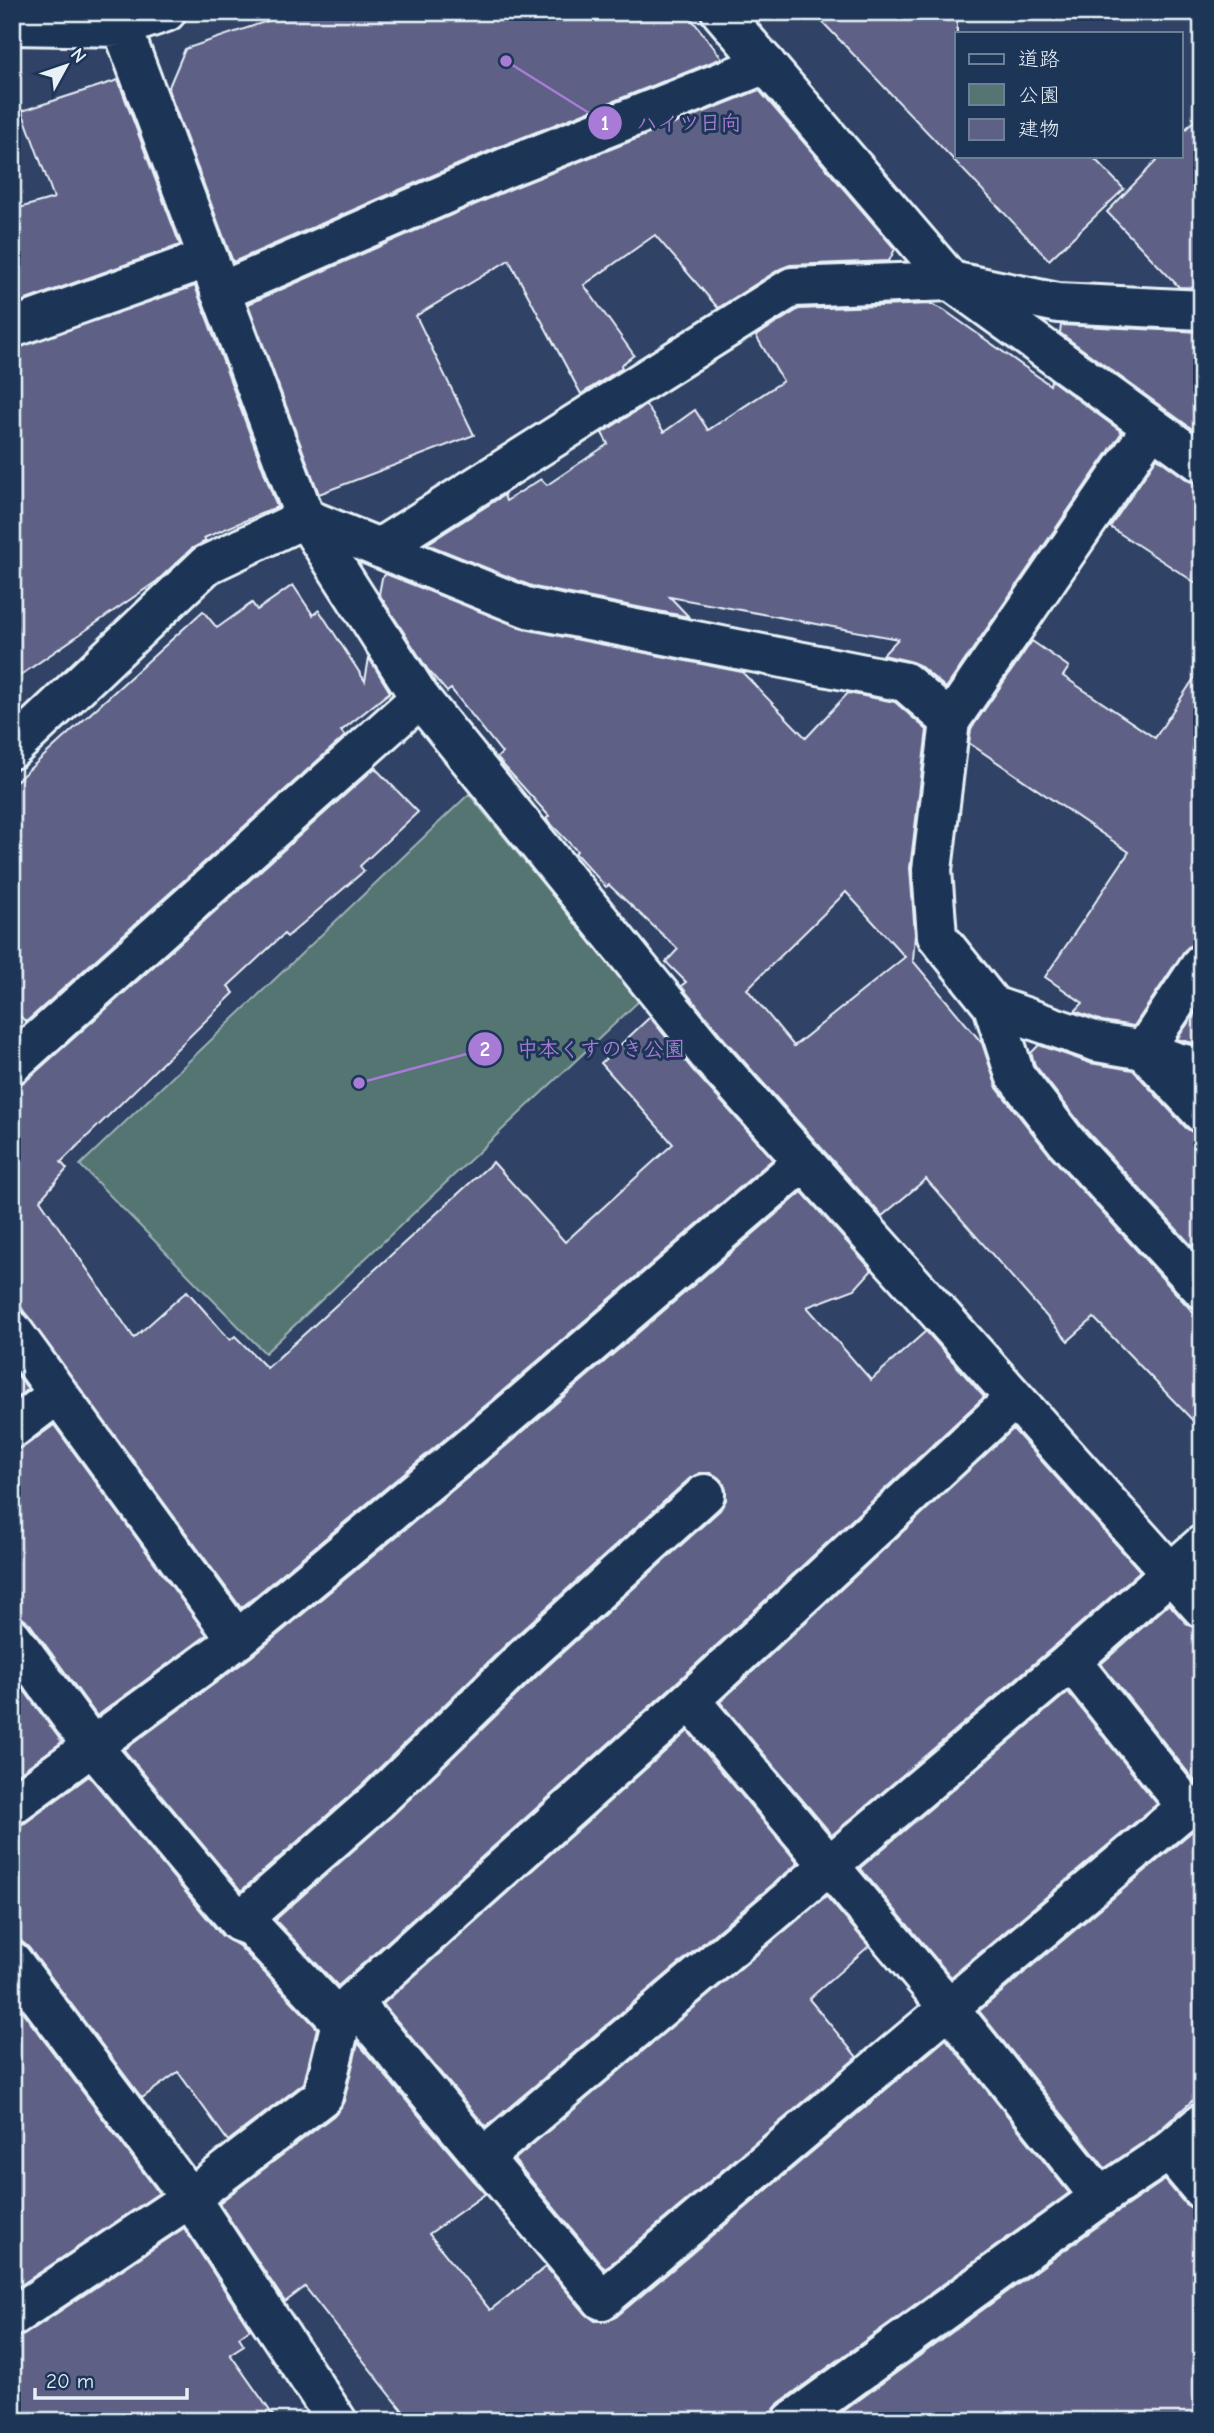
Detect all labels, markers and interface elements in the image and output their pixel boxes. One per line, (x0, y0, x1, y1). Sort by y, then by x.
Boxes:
north arrow (32, 32, 102, 102)
legend (955, 32, 1182, 158)
text: N (66, 44, 91, 68)
text: 道路 (1018, 47, 1060, 71)
text: 公園 (1018, 83, 1060, 107)
callout: ハイツ日向 (588, 102, 756, 144)
text: 1 (601, 111, 609, 135)
text: ハイツ日向 (637, 111, 742, 135)
text: 建物 (1018, 117, 1060, 141)
callout: 中本くすのき公園 (468, 1028, 699, 1070)
text: 2 (480, 1037, 490, 1061)
text: 中本くすのき公園 (517, 1037, 685, 1061)
scale bar (35, 2356, 187, 2400)
text: 20 m (46, 2369, 94, 2393)

